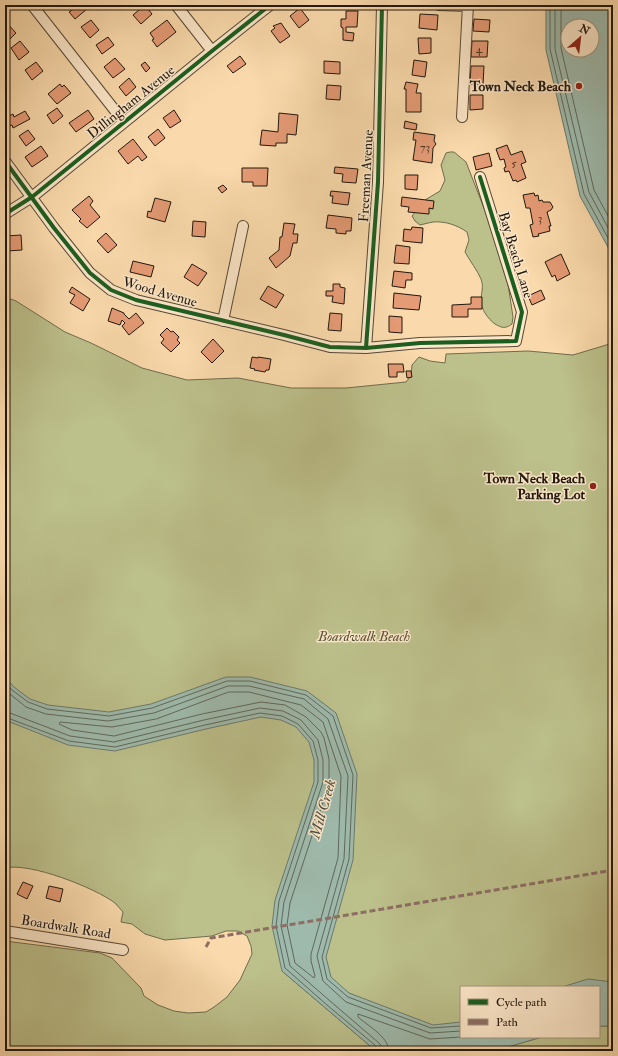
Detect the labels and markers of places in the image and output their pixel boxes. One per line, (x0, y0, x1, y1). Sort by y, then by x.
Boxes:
place label: Town Neck Beach (469, 78, 572, 95)
marker: Town Neck Beach (574, 81, 584, 91)
place label: Town Neck Beach Parking Lot (483, 470, 586, 504)
marker: Town Neck Beach Parking Lot (588, 481, 598, 491)

